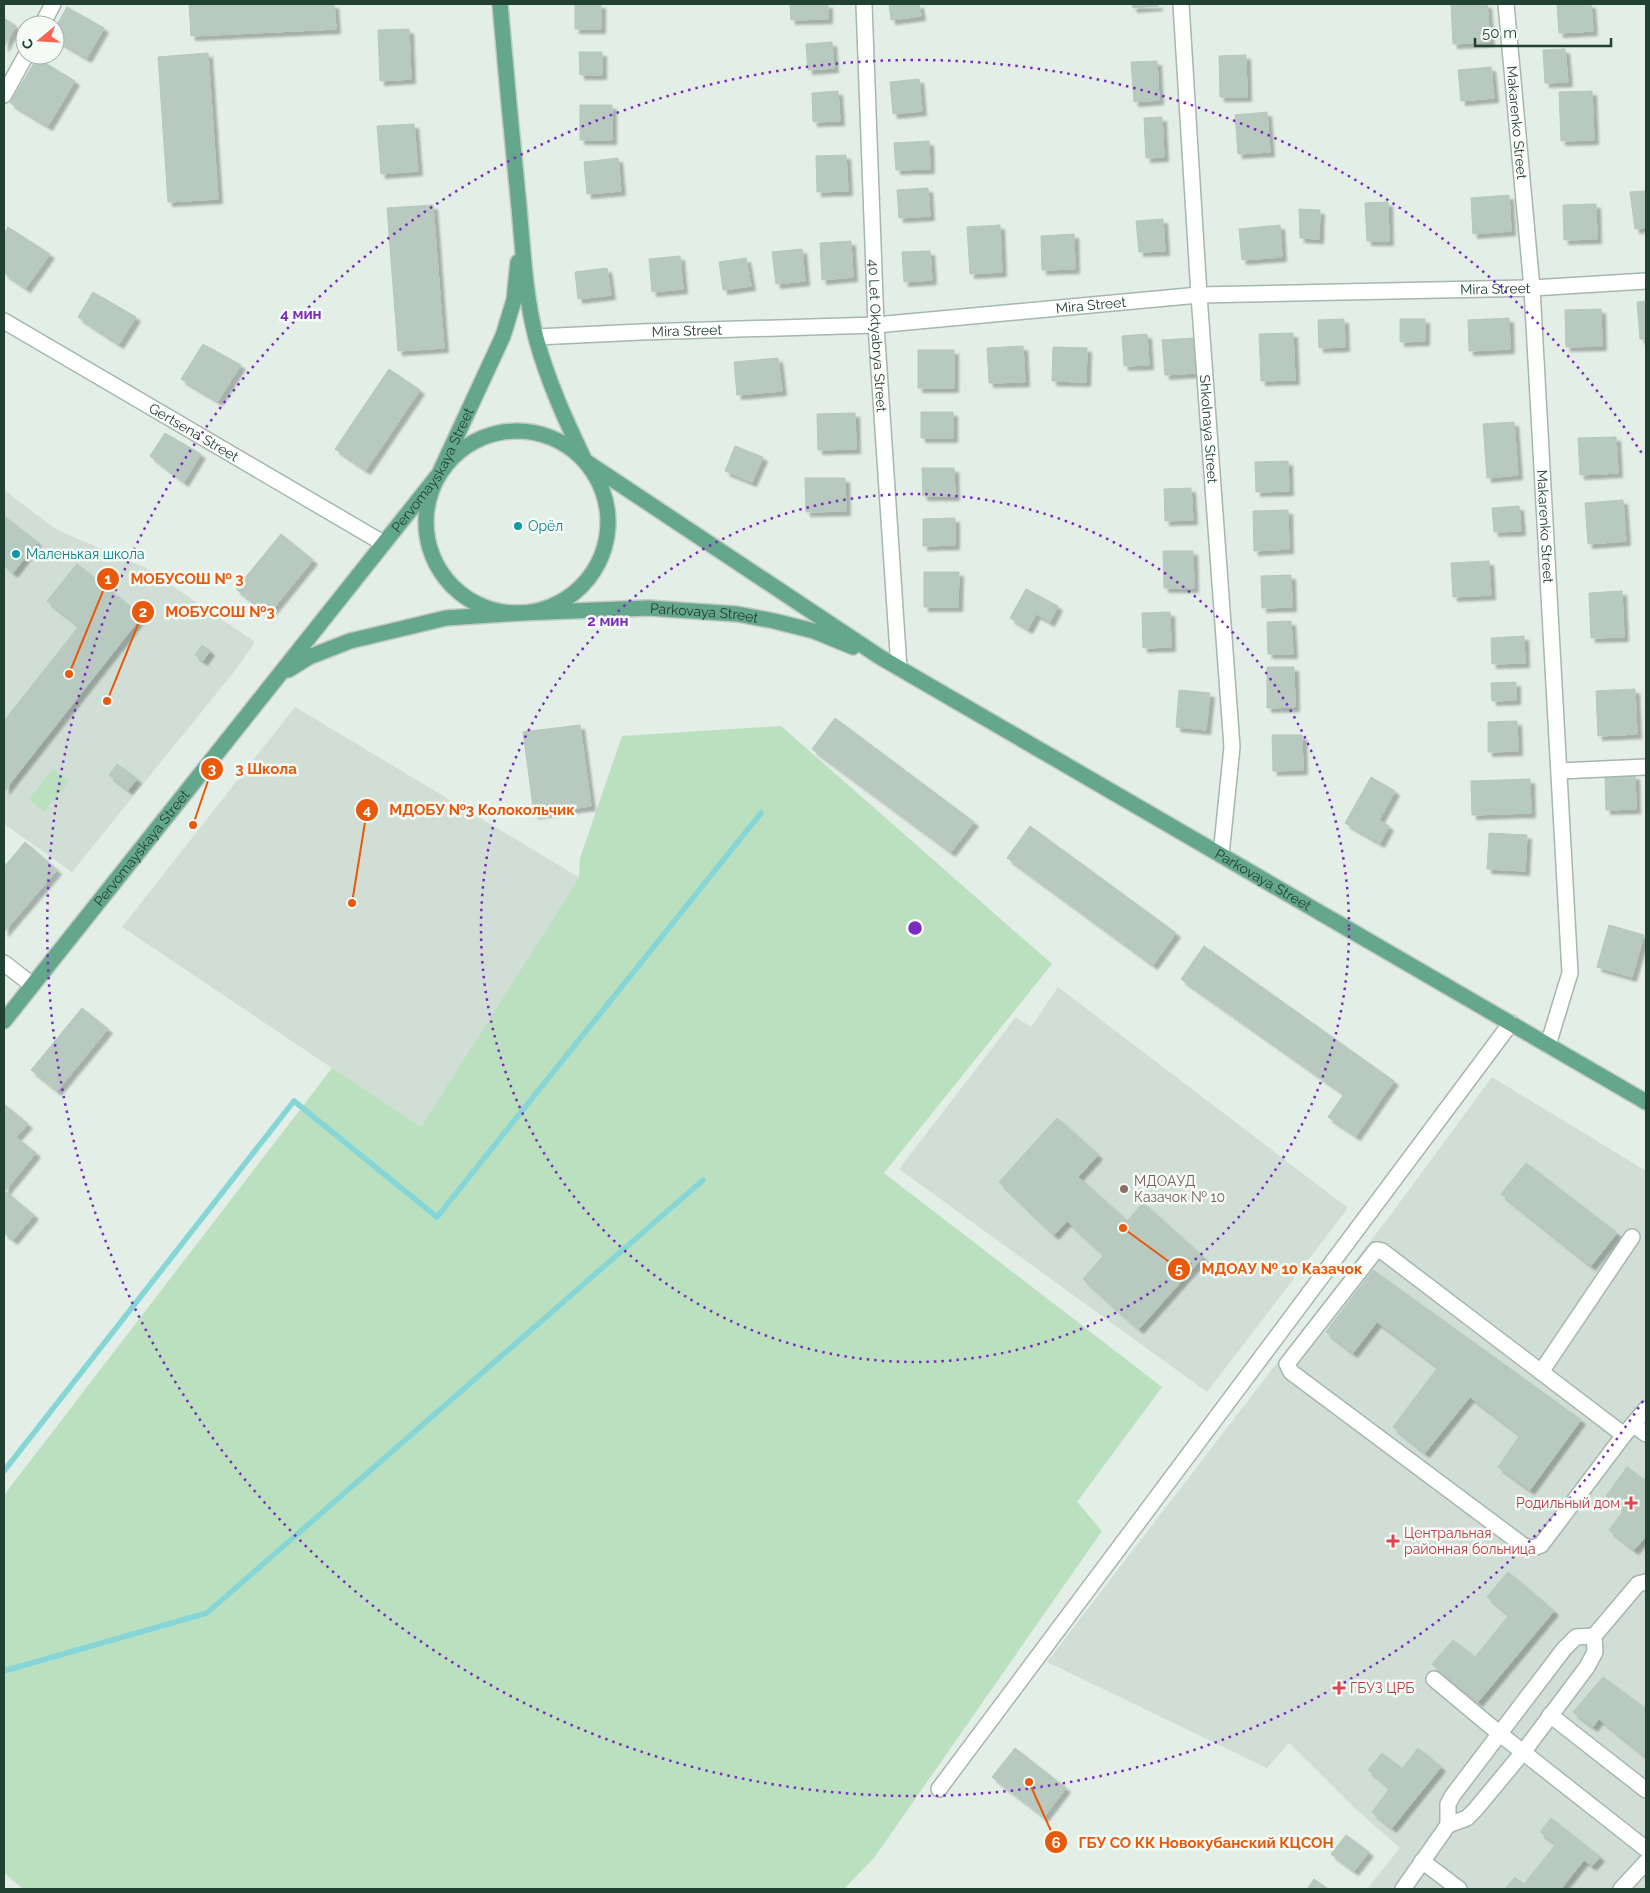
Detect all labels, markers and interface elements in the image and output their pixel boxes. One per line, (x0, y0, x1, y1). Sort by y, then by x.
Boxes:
north arrow (15, 15, 65, 65)
scale bar (1475, 15, 1611, 47)
text: 50 m (1482, 24, 1517, 42)
text: С (18, 37, 37, 51)
street label: Makarenko Street (1504, 65, 1530, 180)
street label: 40 Let Oktyabrya Street (866, 259, 890, 413)
street label: Mira Street (1460, 280, 1531, 298)
street label: Mira Street (1055, 294, 1127, 316)
text: 4 мин (280, 305, 322, 323)
street label: Mira Street (651, 322, 723, 340)
street label: Shkolnaya Street (1197, 374, 1221, 484)
street label: Gertsena Street (146, 400, 242, 465)
street label: Pervomayskaya Street (388, 405, 477, 535)
street label: Makarenko Street (1534, 469, 1556, 584)
place label: Орёл (528, 518, 563, 534)
marker: Орёл (512, 520, 524, 532)
place label: Маленькая школа (26, 546, 145, 562)
marker: Маленькая школа (10, 548, 22, 560)
callout: МОБУСОШ № 3 (96, 564, 254, 594)
text: 1 (104, 570, 112, 588)
text: МОБУСОШ № 3 (130, 570, 244, 588)
callout: МОБУСОШ №3 (131, 597, 285, 627)
street label: Parkovaya Street (650, 600, 760, 626)
text: 2 (139, 603, 147, 621)
text: МОБУСОШ №3 (165, 603, 275, 621)
text: 2 мин (587, 612, 629, 630)
callout: 3 Школа (200, 754, 306, 784)
text: 3 (208, 760, 216, 778)
text: 3 Школа (235, 760, 297, 778)
street label: Pervomayskaya Street (90, 786, 193, 909)
callout: МДОБУ №3 Колокольчик (354, 795, 585, 825)
text: 4 (363, 801, 372, 819)
text: МДОБУ №3 Колокольчик (389, 801, 575, 819)
street label: Parkovaya Street (1212, 845, 1314, 914)
centre of rings (906, 919, 924, 937)
place label: МДОАУД Казачок № 10 (1134, 1173, 1225, 1205)
marker: МДОАУД Казачок № 10 (1118, 1183, 1130, 1195)
callout: МДОАУ № 10 Казачок (1166, 1254, 1372, 1284)
text: 5 (1175, 1260, 1183, 1278)
text: МДОАУ № 10 Казачок (1202, 1260, 1363, 1278)
place label: Родильный дом (1516, 1495, 1620, 1511)
marker: Родильный дом (1624, 1496, 1638, 1510)
place label: Центральная районная больница (1404, 1525, 1536, 1557)
marker: Центральная районная больница (1386, 1534, 1400, 1548)
place label: ГБУЗ ЦРБ (1350, 1680, 1414, 1696)
marker: ГБУЗ ЦРБ (1332, 1681, 1346, 1695)
callout: ГБУ СО КК Новокубанский КЦСОН (1044, 1827, 1344, 1857)
text: 6 (1051, 1834, 1061, 1852)
text: ГБУ СО КК Новокубанский КЦСОН (1078, 1834, 1334, 1852)

